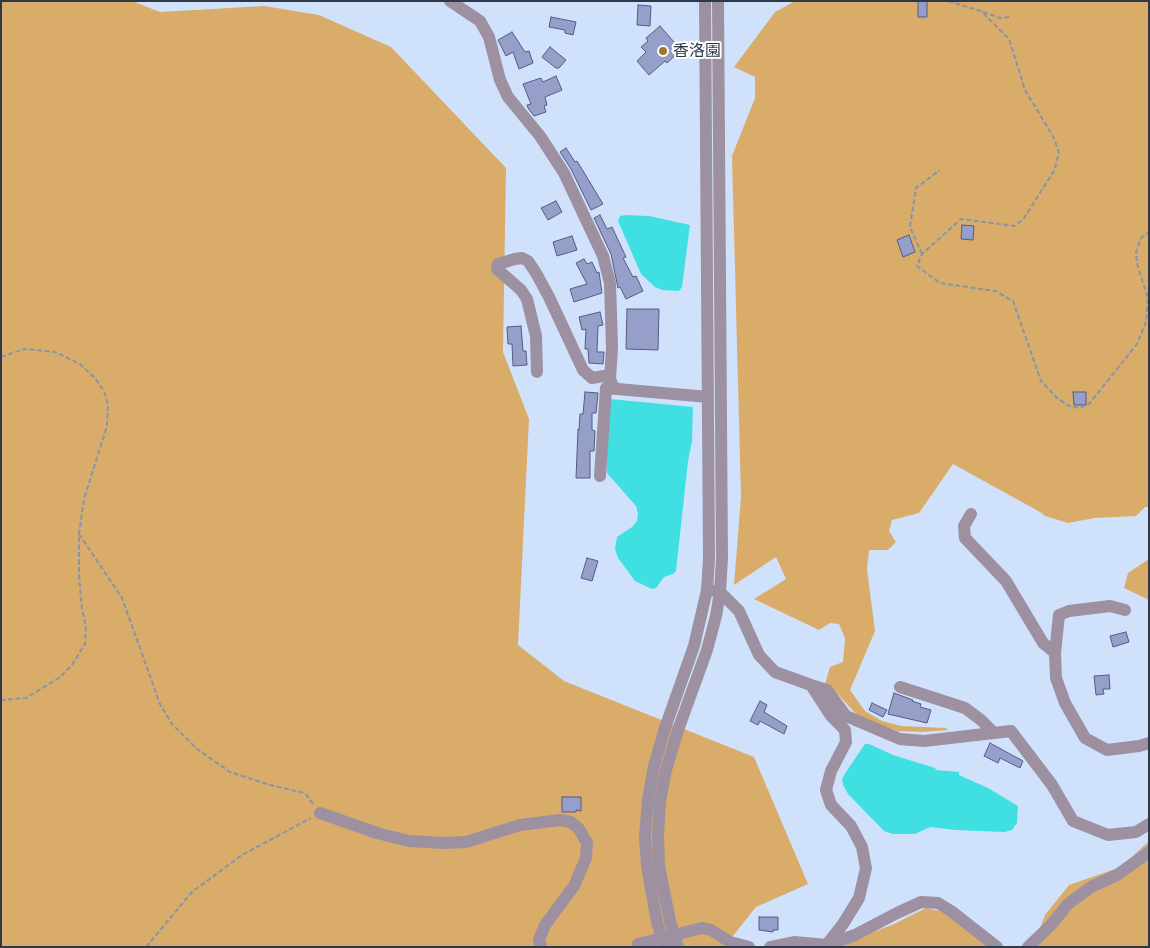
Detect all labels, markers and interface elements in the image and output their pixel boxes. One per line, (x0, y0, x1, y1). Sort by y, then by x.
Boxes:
place label: 香洛園 (673, 41, 721, 61)
marker: 香洛園 (657, 45, 669, 57)

